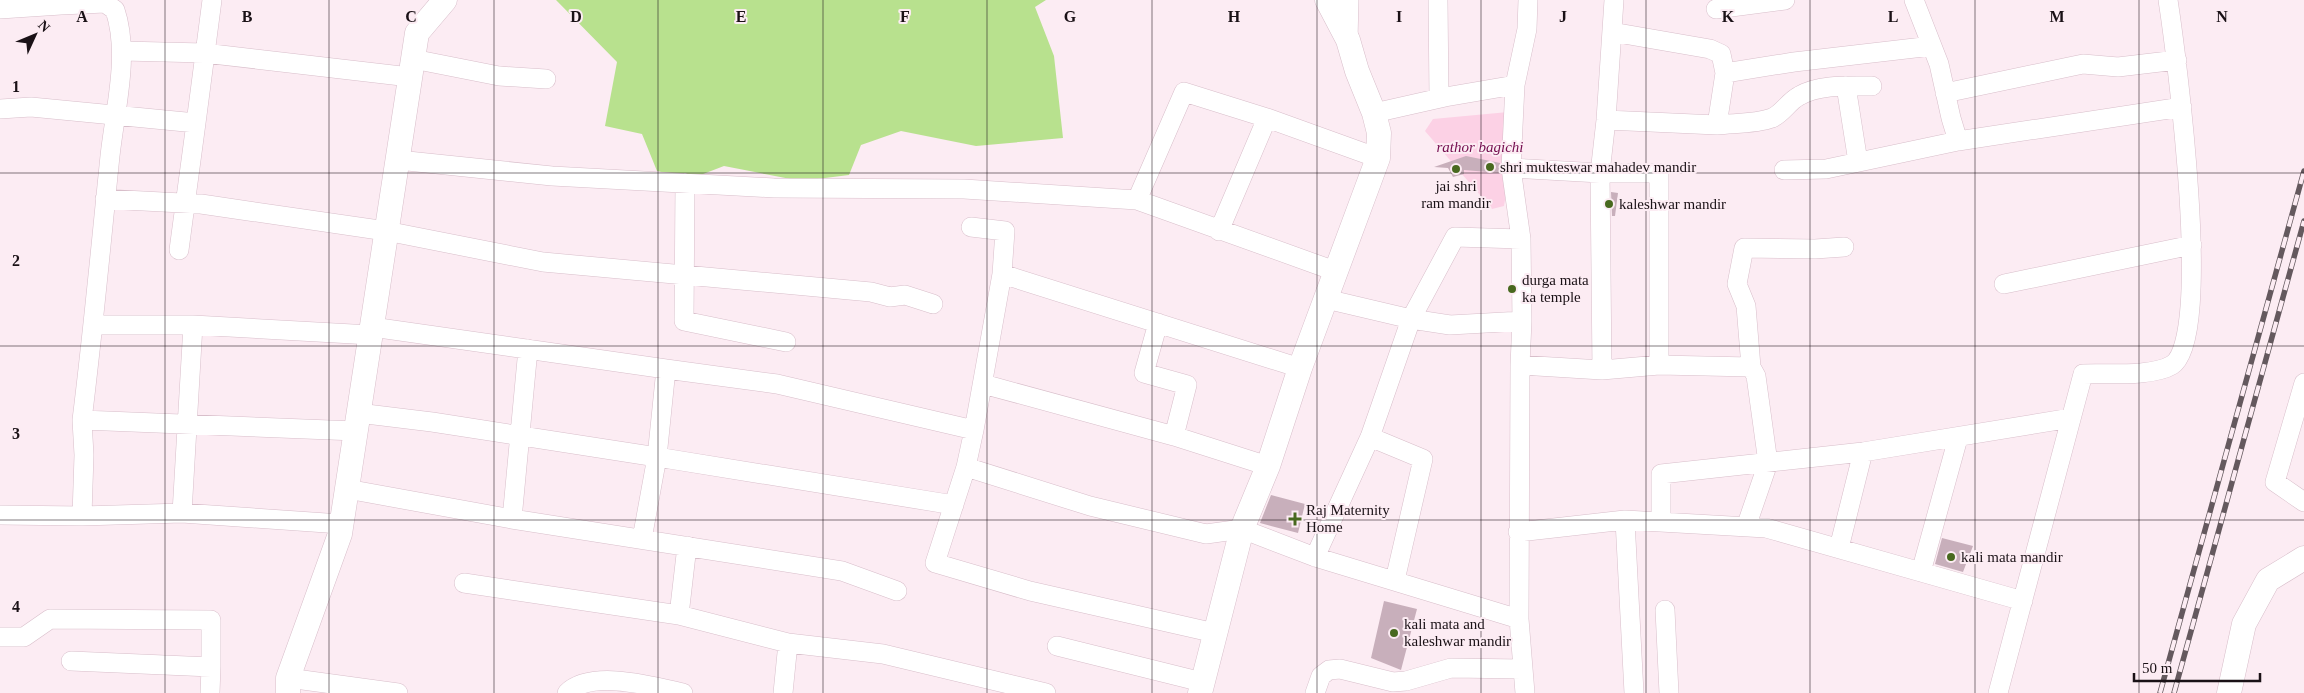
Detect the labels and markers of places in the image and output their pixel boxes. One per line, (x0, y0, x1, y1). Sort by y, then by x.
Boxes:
place label: shri mukteswar mahadev mandir (1500, 159, 1696, 175)
marker: shri mukteswar mahadev mandir (1484, 161, 1496, 173)
marker: jai shri ram mandir (1450, 163, 1462, 175)
place label: jai shri ram mandir (1421, 178, 1491, 211)
place label: kaleshwar mandir (1619, 196, 1726, 212)
marker: kaleshwar mandir (1603, 198, 1615, 210)
place label: durga mata ka temple (1522, 272, 1589, 305)
marker: durga mata ka temple (1506, 283, 1518, 295)
place label: Raj Maternity Home (1306, 502, 1390, 535)
marker: Raj Maternity Home (1288, 512, 1302, 526)
place label: kali mata mandir (1961, 549, 2063, 565)
marker: kali mata mandir (1945, 551, 1957, 563)
place label: kali mata and kaleshwar mandir (1404, 616, 1511, 649)
marker: kali mata and kaleshwar mandir (1388, 627, 1400, 639)

